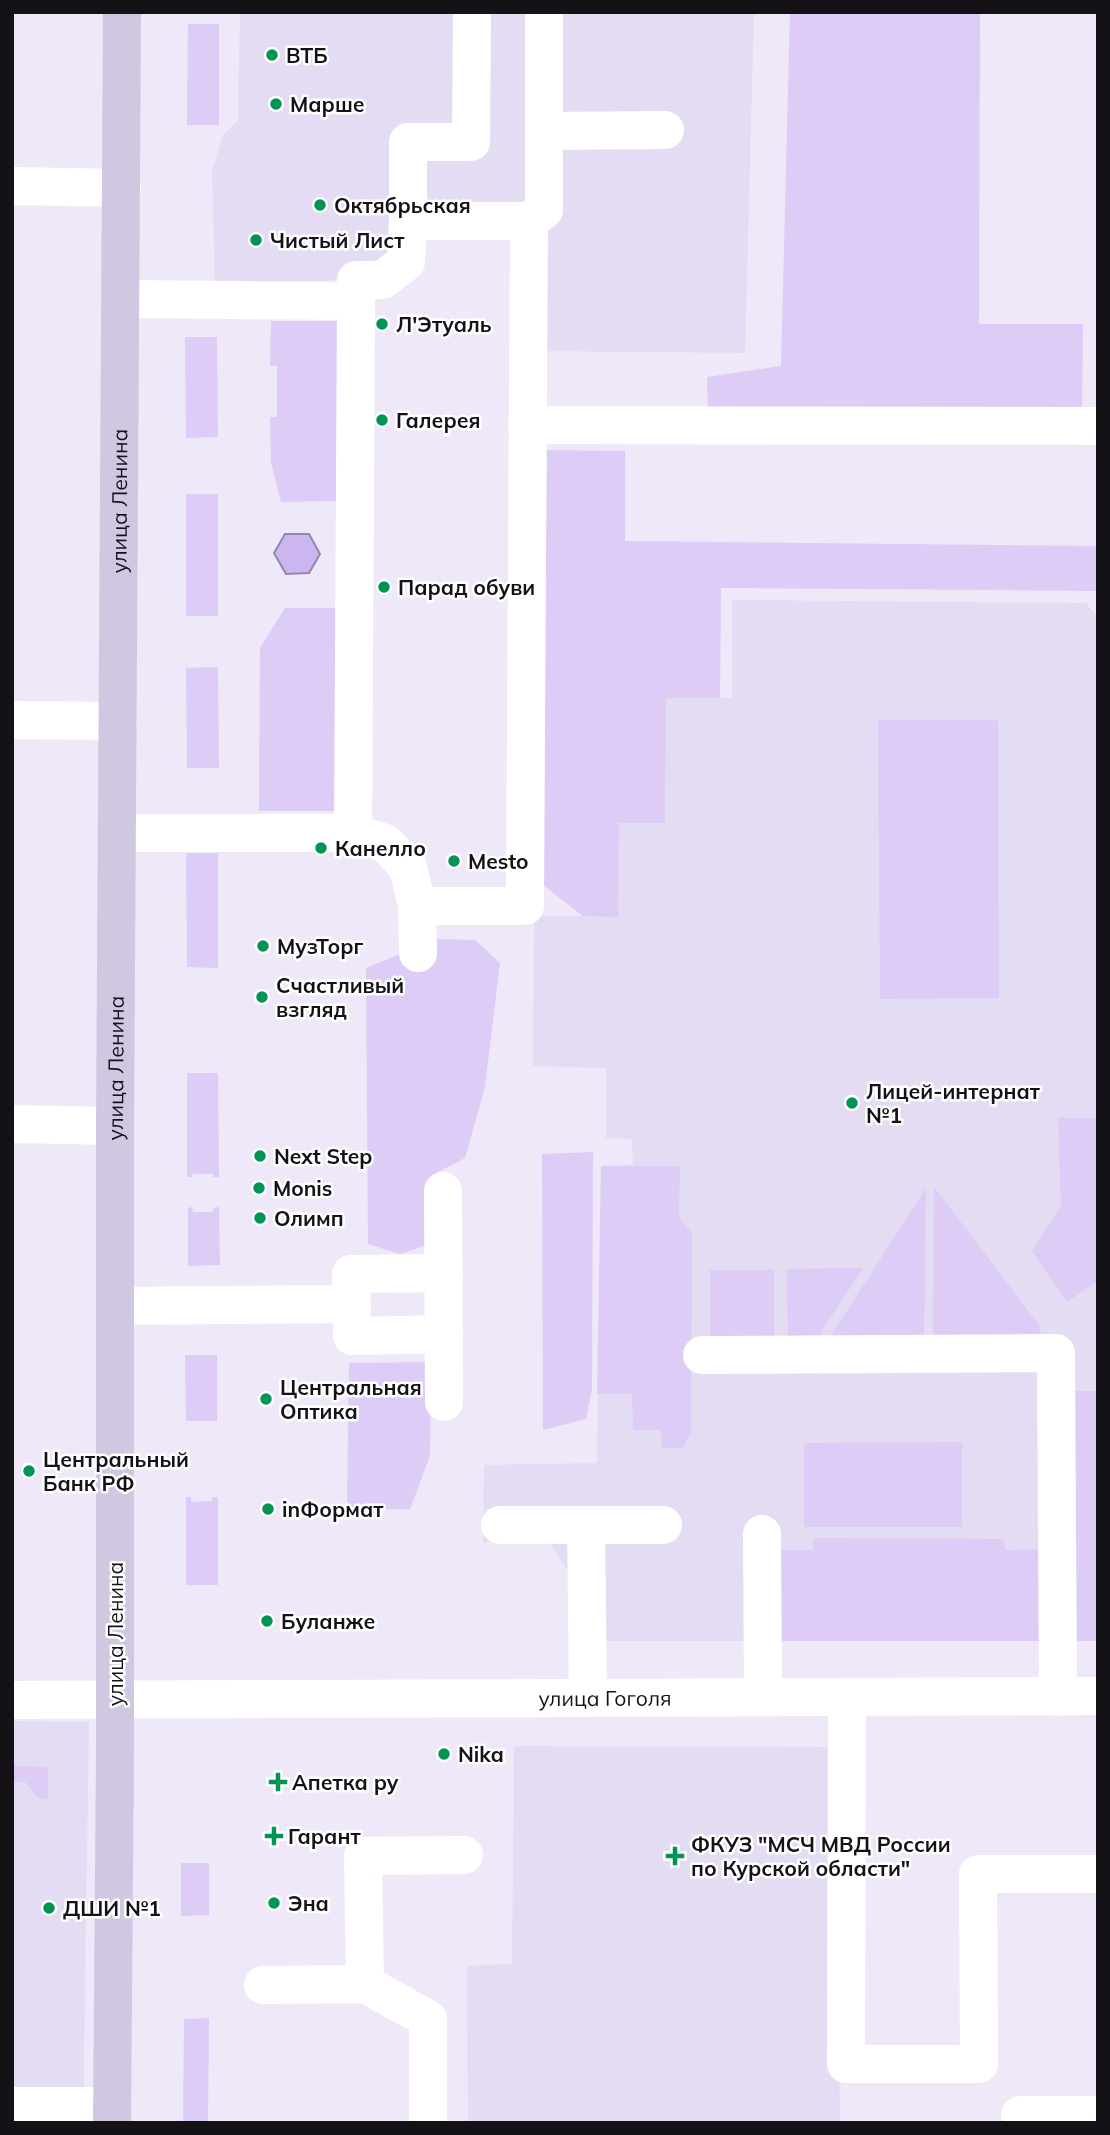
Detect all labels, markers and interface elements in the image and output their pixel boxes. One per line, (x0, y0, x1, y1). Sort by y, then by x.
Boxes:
place label: ВТБ (286, 42, 328, 68)
marker: ВТБ (264, 47, 280, 63)
place label: Марше (290, 91, 365, 117)
marker: Марше (268, 96, 284, 112)
place label: Октябрьская (334, 192, 471, 218)
marker: Октябрьская (312, 197, 328, 213)
place label: Чистый Лист (270, 227, 405, 253)
marker: Чистый Лист (248, 232, 264, 248)
place label: Л'Этуаль (396, 311, 492, 337)
marker: Л'Этуаль (374, 316, 390, 332)
place label: Галерея (396, 407, 480, 433)
marker: Галерея (374, 412, 390, 428)
street label: улица Ленина (105, 429, 132, 574)
place label: Парад обуви (398, 574, 535, 600)
marker: Парад обуви (376, 579, 392, 595)
place label: Канелло (335, 835, 426, 861)
marker: Канелло (313, 840, 329, 856)
place label: Mesto (468, 848, 528, 874)
marker: Mesto (446, 853, 462, 869)
place label: МузТорг (277, 933, 364, 959)
marker: МузТорг (255, 938, 271, 954)
place label: Счастливый взгляд (276, 972, 404, 1022)
marker: Счастливый взгляд (254, 989, 270, 1005)
street label: улица Ленина (102, 996, 129, 1140)
place label: Лицей-интернат №1 (866, 1078, 1041, 1128)
marker: Лицей-интернат №1 (844, 1095, 860, 1111)
place label: Next Step (274, 1143, 372, 1169)
marker: Next Step (252, 1148, 268, 1164)
place label: Monis (273, 1175, 332, 1201)
marker: Monis (251, 1180, 267, 1196)
place label: Олимп (274, 1205, 344, 1231)
marker: Олимп (252, 1210, 268, 1226)
place label: Центральная Оптика (280, 1374, 422, 1424)
marker: Центральная Оптика (258, 1391, 274, 1407)
place label: Центральный Банк РФ (43, 1446, 189, 1496)
marker: Центральный Банк РФ (21, 1463, 37, 1479)
place label: inФормат (282, 1496, 384, 1522)
marker: inФормат (260, 1501, 276, 1517)
street label: улица Ленина (102, 1562, 128, 1706)
place label: Буланже (281, 1608, 375, 1634)
marker: Буланже (259, 1613, 275, 1629)
street label: улица Гоголя (538, 1685, 672, 1711)
place label: Nika (458, 1741, 504, 1767)
marker: Nika (436, 1746, 452, 1762)
place label: Апетка ру (292, 1769, 399, 1795)
marker: Апетка ру (270, 1774, 286, 1790)
place label: Гарант (288, 1823, 361, 1849)
marker: Гарант (266, 1828, 282, 1844)
place label: ФКУЗ "МСЧ МВД России по Курской области" (691, 1831, 951, 1881)
marker: ФКУЗ "МСЧ МВД России по Курской области" (665, 1846, 685, 1866)
place label: Эна (288, 1890, 329, 1916)
place label: ДШИ №1 (63, 1895, 161, 1921)
marker: Эна (266, 1895, 282, 1911)
marker: ДШИ №1 (41, 1900, 57, 1916)

